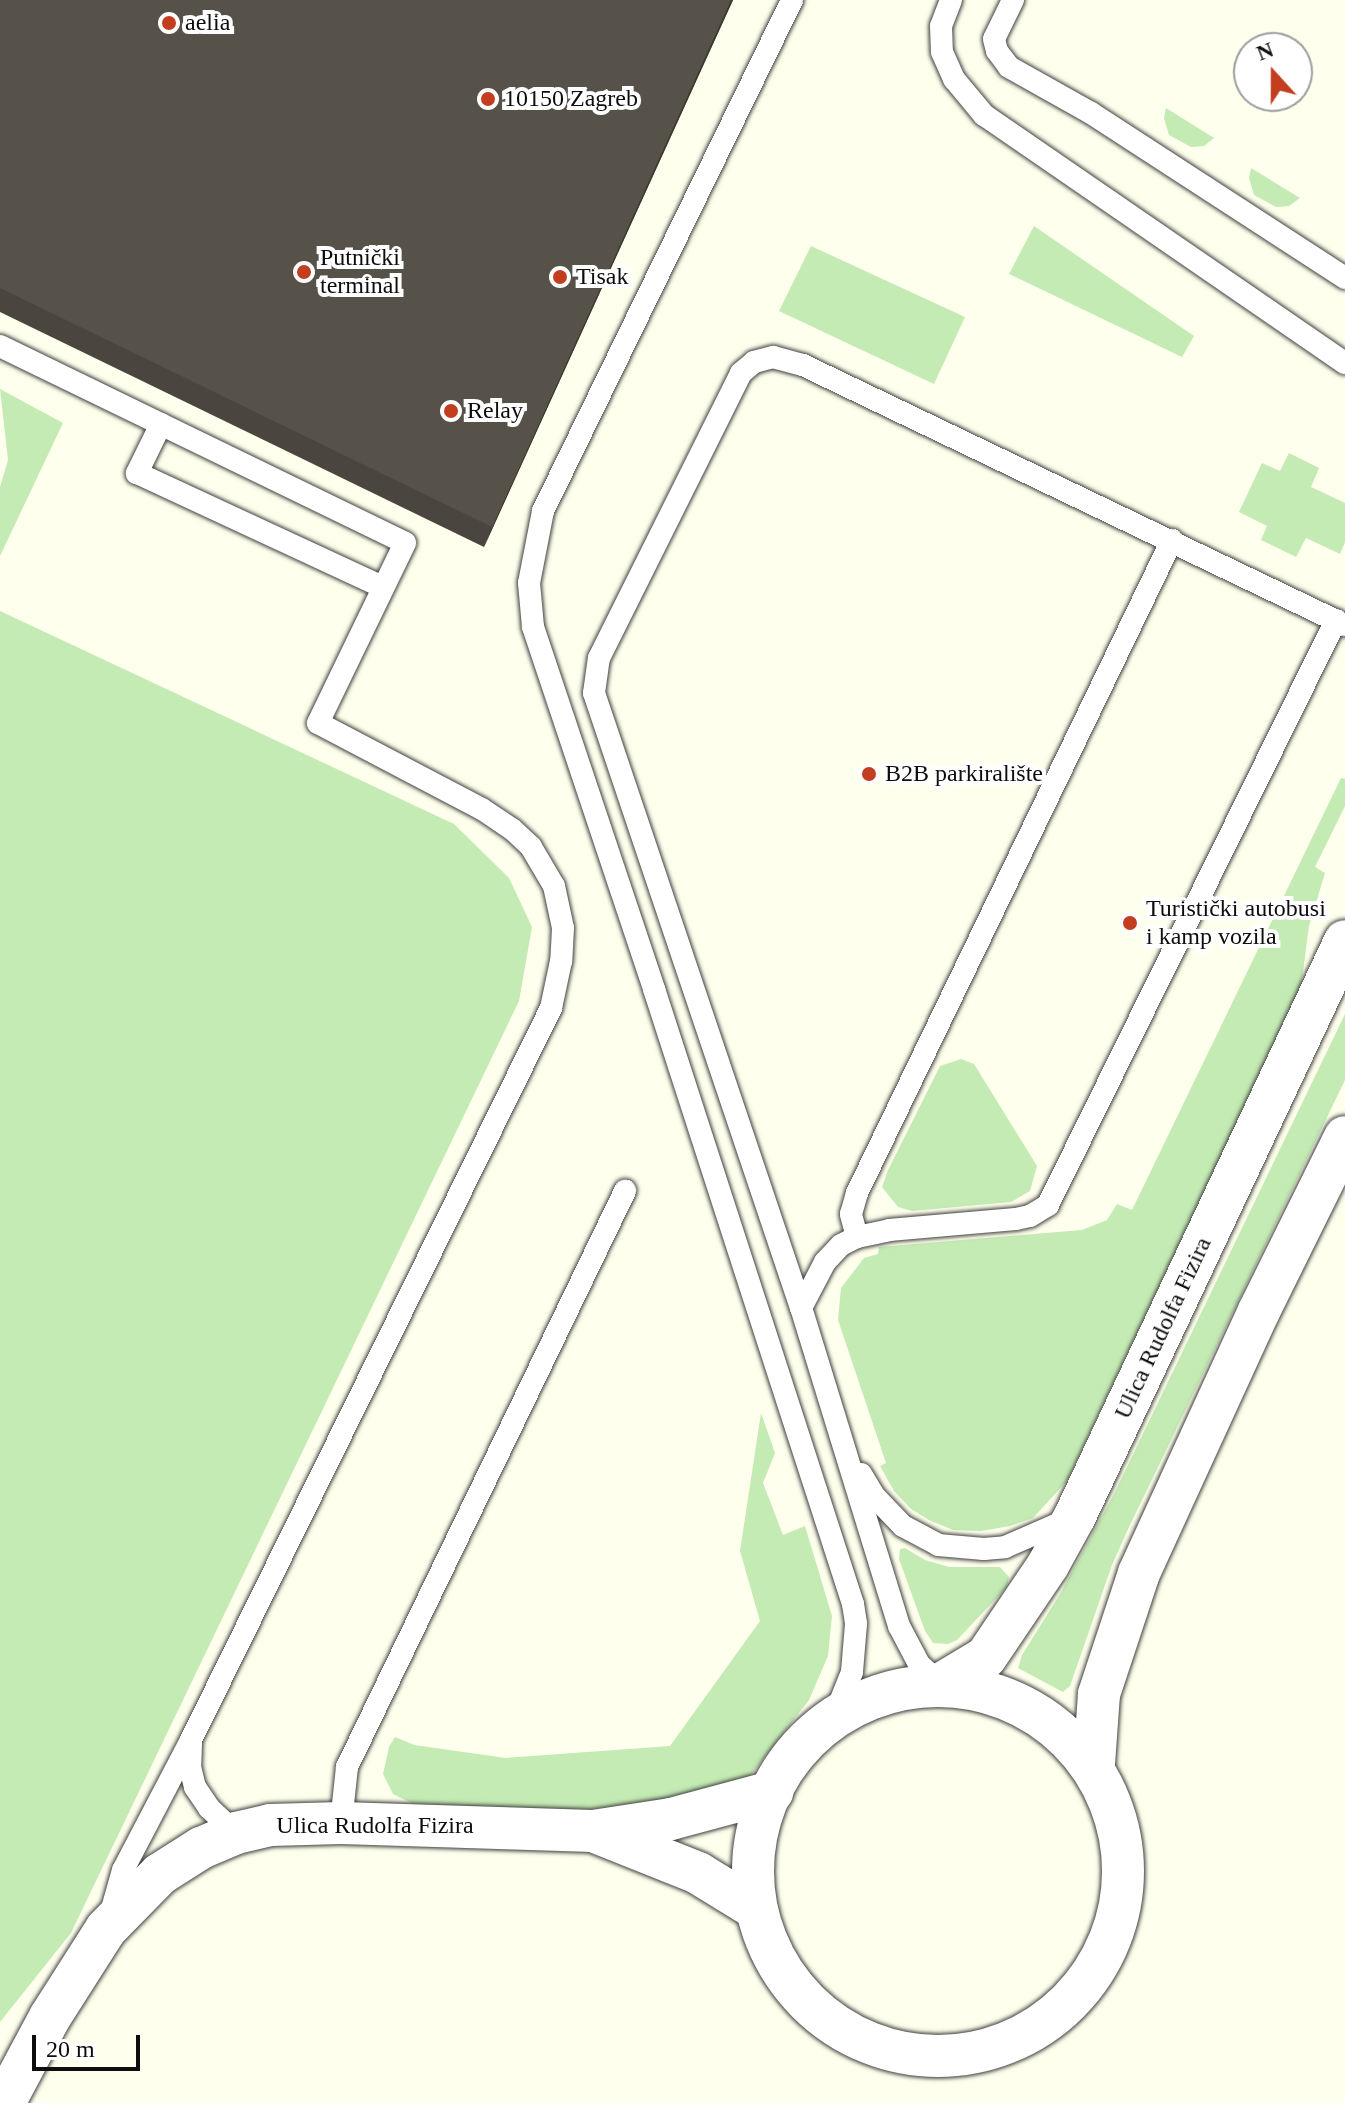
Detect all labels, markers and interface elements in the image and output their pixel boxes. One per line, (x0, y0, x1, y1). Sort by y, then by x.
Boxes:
place label: aelia (185, 9, 230, 37)
marker: aelia (160, 14, 178, 32)
north arrow (1233, 32, 1313, 112)
text: N (1253, 36, 1277, 66)
place label: 10150 Zagreb (504, 85, 638, 113)
marker: 10150 Zagreb (479, 90, 497, 108)
place label: Putnički terminal (320, 244, 400, 300)
marker: Putnički terminal (295, 263, 313, 281)
place label: Tisak (576, 263, 628, 291)
marker: Tisak (551, 268, 569, 286)
place label: Relay (467, 397, 523, 425)
marker: Relay (442, 402, 460, 420)
place label: B2B parkiralište (885, 760, 1043, 788)
marker: B2B parkiralište (860, 765, 878, 783)
place label: Turistički autobusi i kamp vozila (1146, 895, 1326, 951)
marker: Turistički autobusi i kamp vozila (1121, 914, 1139, 932)
street label: Ulica Rudolfa Fizira (1108, 1233, 1218, 1423)
street label: Ulica Rudolfa Fizira (276, 1812, 474, 1840)
scale bar (36, 2019, 144, 2069)
text: 20 m (46, 2036, 95, 2062)

